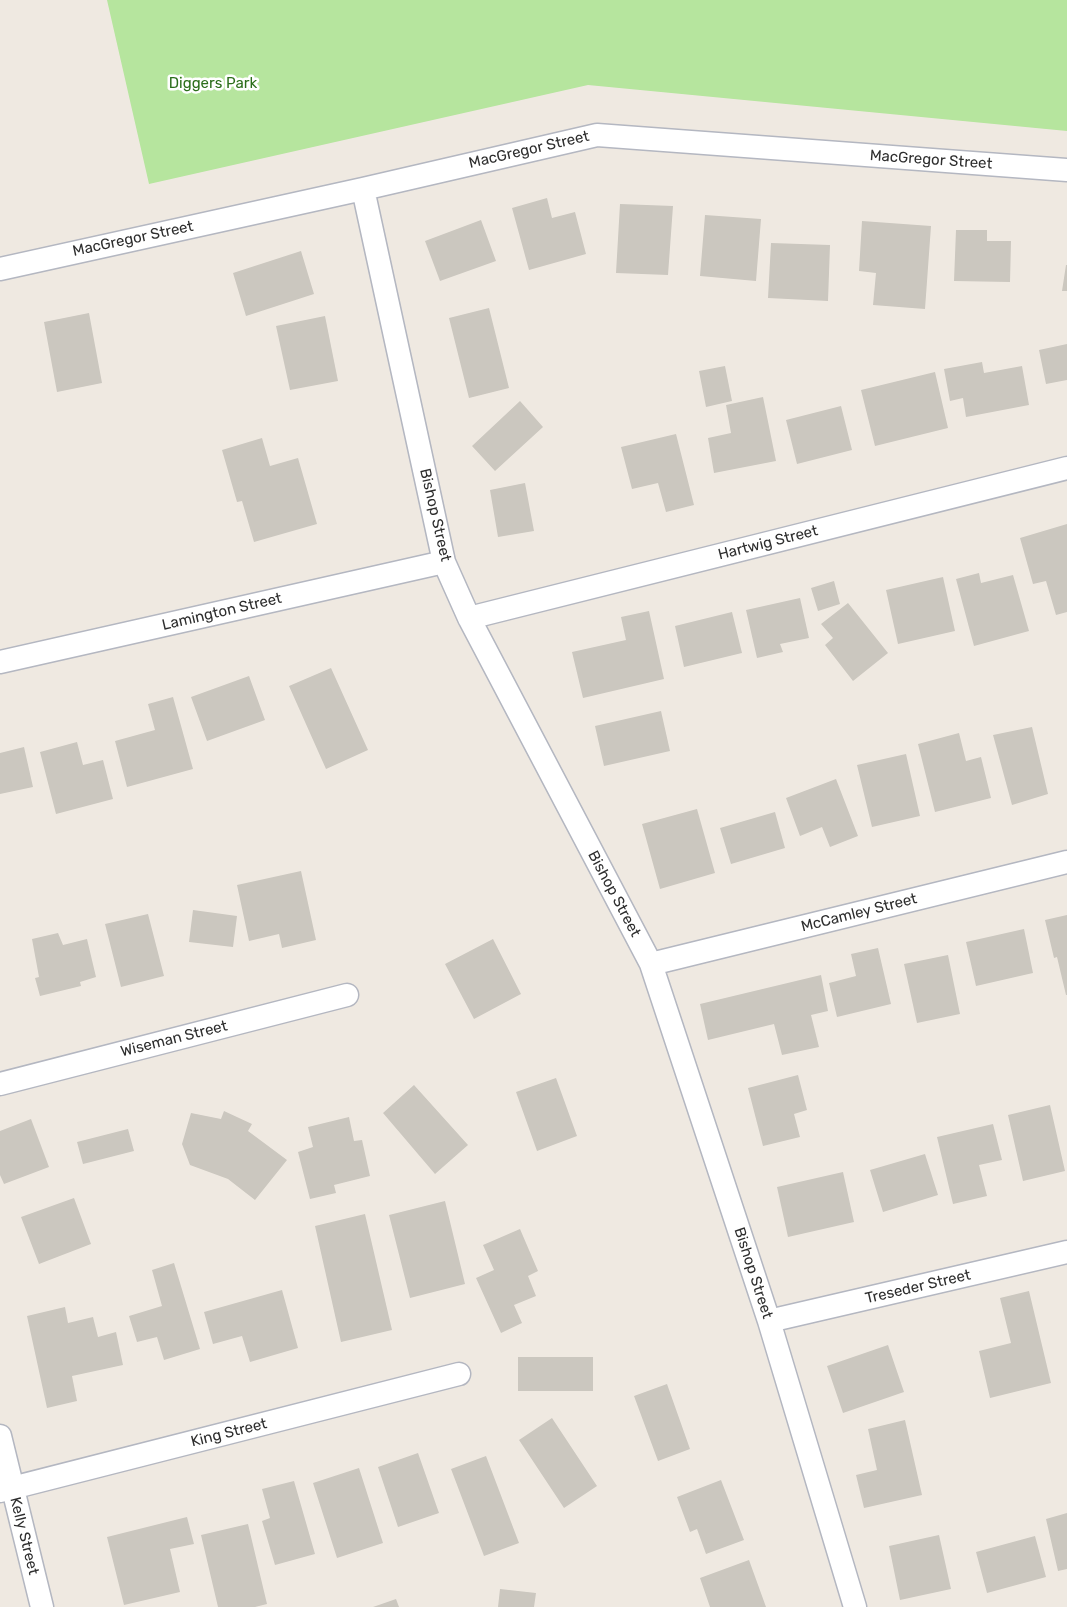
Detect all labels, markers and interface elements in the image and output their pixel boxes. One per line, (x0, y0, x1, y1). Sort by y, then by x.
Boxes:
park label: Diggers Park (169, 75, 257, 93)
street label: MacGregor Street (467, 127, 591, 173)
street label: MacGregor Street (869, 147, 993, 173)
street label: MacGregor Street (71, 217, 195, 261)
street label: Bishop Street (416, 467, 454, 563)
street label: Hartwig Street (716, 522, 820, 564)
street label: Lamington Street (160, 589, 284, 635)
street label: Bishop Street (584, 848, 644, 940)
street label: McCamley Street (799, 890, 919, 936)
street label: Wiseman Street (119, 1017, 229, 1061)
street label: Bishop Street (730, 1225, 776, 1321)
street label: Treseder Street (864, 1266, 972, 1308)
street label: King Street (189, 1415, 269, 1451)
street label: Kelly Street (6, 1495, 42, 1577)

